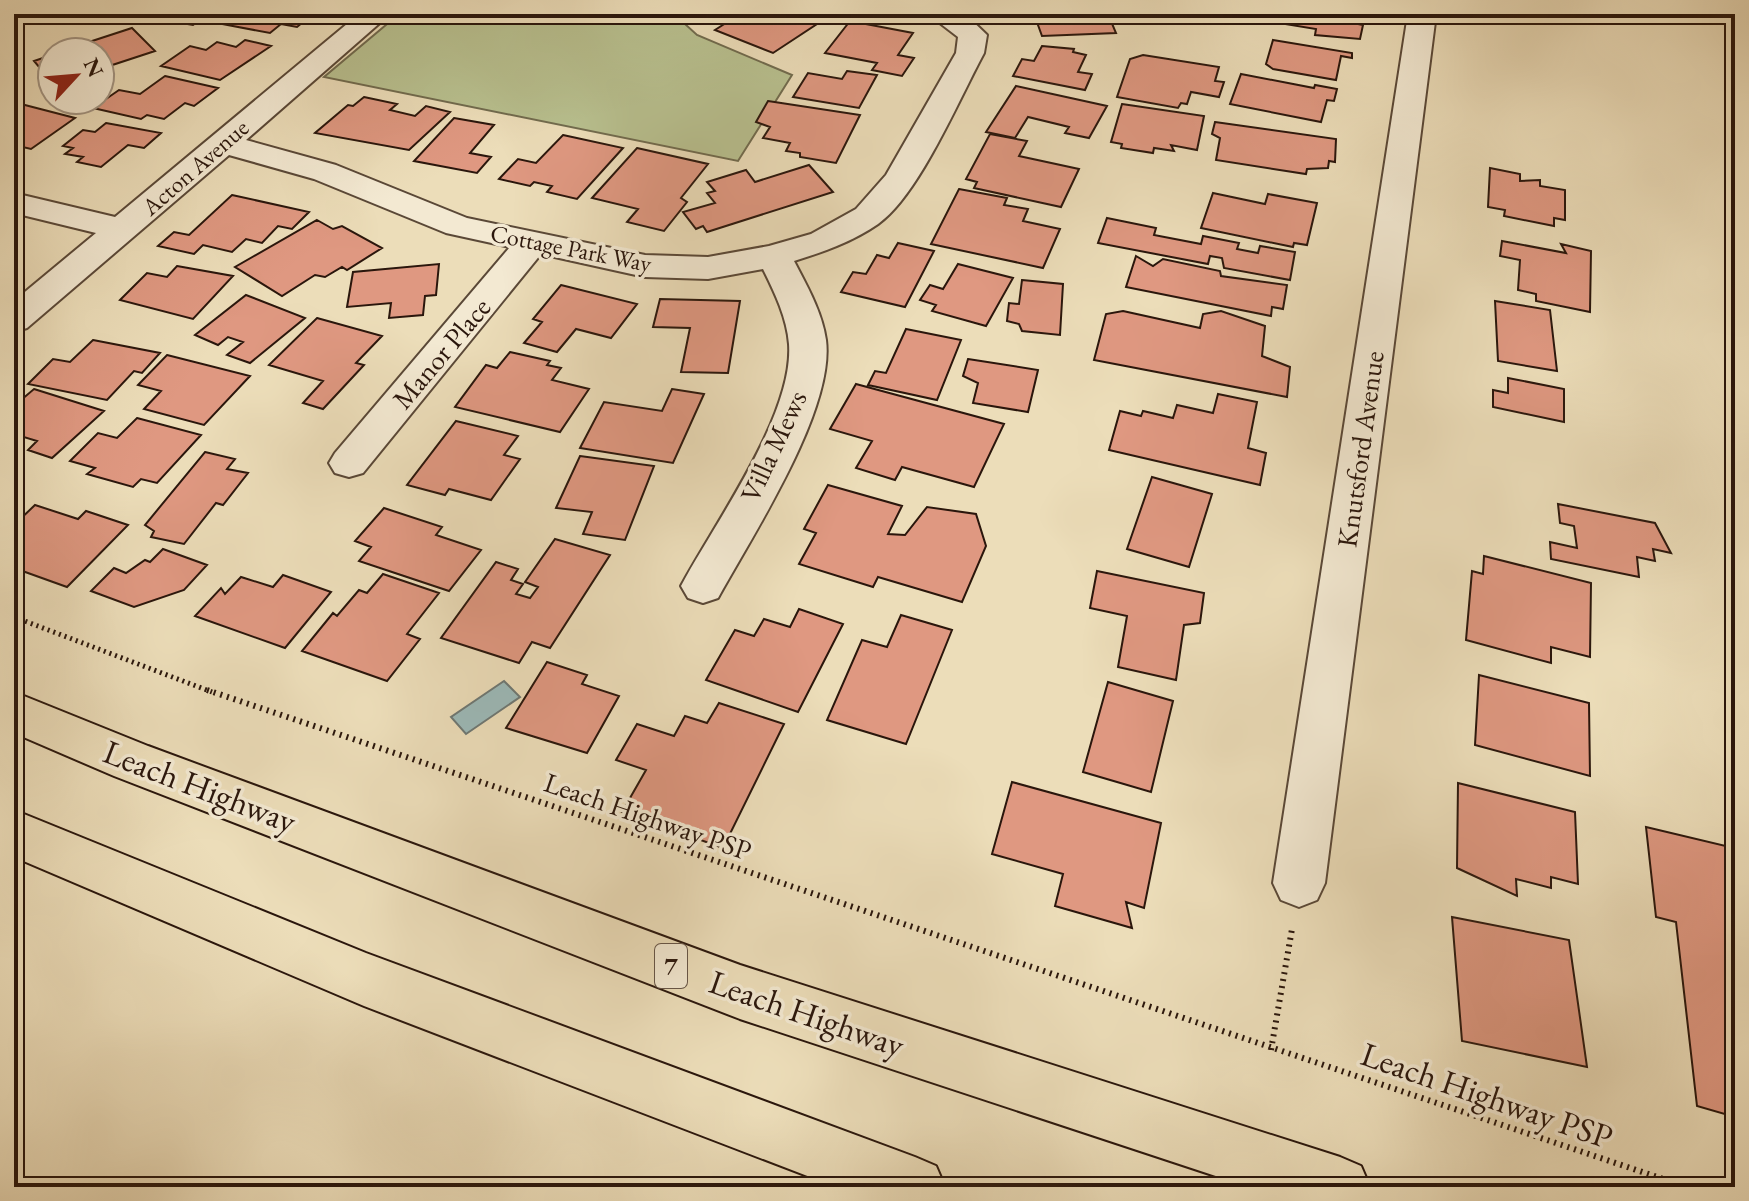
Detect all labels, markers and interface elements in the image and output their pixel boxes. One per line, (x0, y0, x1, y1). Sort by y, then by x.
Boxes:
north arrow (36, 36, 116, 116)
text: N (77, 53, 111, 82)
street label: Acton Avenue (134, 112, 255, 223)
street label: Cottage Park Way (488, 217, 655, 279)
street label: Manor Place (384, 290, 498, 416)
street label: Knutsford Avenue (1328, 348, 1392, 550)
street label: Villa Mews (732, 384, 814, 508)
street label: Leach Highway (97, 729, 304, 843)
street label: Leach Highway PSP (540, 764, 756, 868)
road number: 7 (655, 944, 687, 988)
street label: Leach Highway (704, 959, 911, 1067)
street label: Leach Highway PSP (1355, 1031, 1619, 1159)

